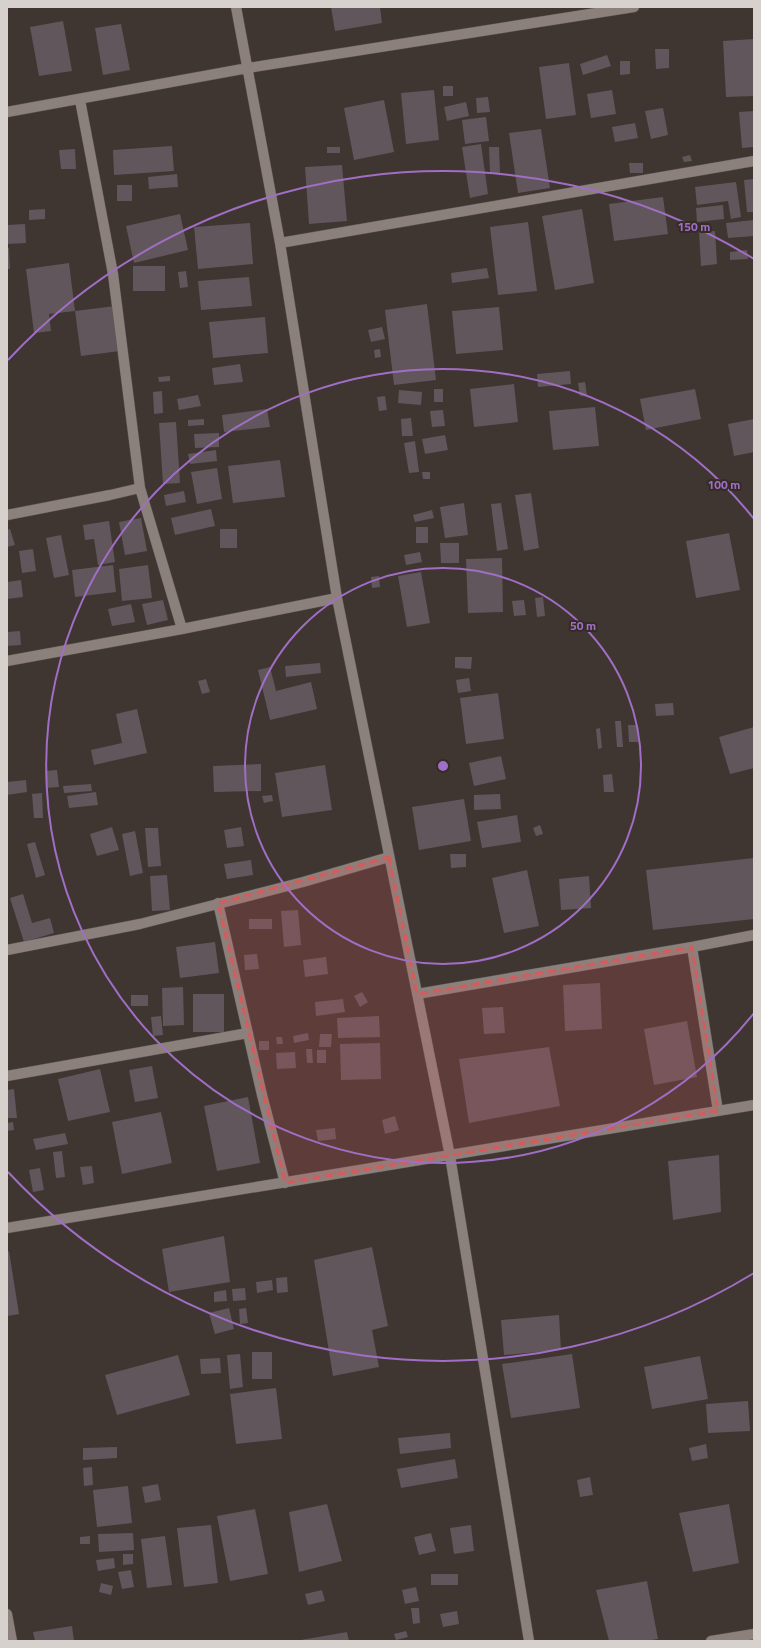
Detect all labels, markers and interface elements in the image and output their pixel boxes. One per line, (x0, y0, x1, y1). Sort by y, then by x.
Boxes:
text: 150 m (678, 217, 710, 236)
text: 100 m (708, 475, 740, 494)
text: 50 m (570, 616, 596, 635)
centre of rings (436, 759, 450, 773)

